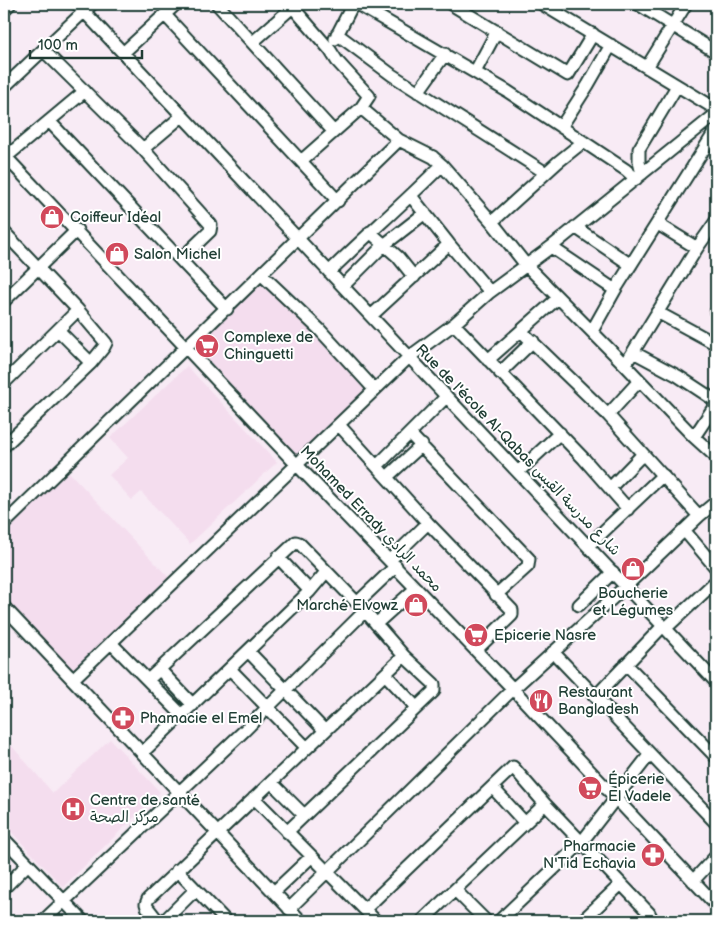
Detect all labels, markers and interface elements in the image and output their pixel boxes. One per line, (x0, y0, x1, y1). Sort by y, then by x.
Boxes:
scale bar (30, 28, 142, 60)
text: 100 m (38, 36, 78, 55)
shop icon: Coiffeur Idéal (39, 204, 65, 230)
place label: Coiffeur Idéal (70, 208, 161, 227)
shop icon: Salon Michel (104, 241, 130, 267)
place label: Salon Michel (134, 245, 221, 264)
place label: Complexe de Chinguetti (224, 328, 313, 364)
supermarket icon: Complexe de Chinguetti (194, 333, 220, 359)
street label: Rue de l'école Al-Qabas شارع مدرسة القبس (411, 340, 625, 560)
street label: Mohamed Errady محمد الرادي (295, 442, 446, 597)
shop icon: Boucherie et Légumes (620, 556, 646, 582)
place label: Boucherie et Légumes (593, 584, 674, 620)
shop icon: Marché Elvowz (403, 592, 429, 618)
place label: Marché Elvowz (296, 596, 399, 615)
supermarket icon: Epicerie Nasre (463, 622, 489, 648)
place label: Epicerie Nasre (494, 626, 596, 645)
place label: Restaurant Bangladesh (558, 683, 639, 719)
restaurant icon: Restaurant Bangladesh (528, 688, 554, 714)
pharmacy icon: Phamacie el Emel (110, 705, 136, 731)
place label: Phamacie el Emel (140, 709, 262, 728)
place label: Épicerie El Vadele (608, 770, 671, 806)
supermarket icon: Épicerie El Vadele (577, 775, 603, 801)
place label: Centre de santé مركز الصحة (90, 791, 200, 827)
hospital icon: Centre de santé مركز الصحة (60, 796, 86, 822)
place label: Pharmacie N'Tid Echavia (543, 837, 636, 873)
pharmacy icon: Pharmacie N'Tid Echavia (640, 842, 666, 868)

